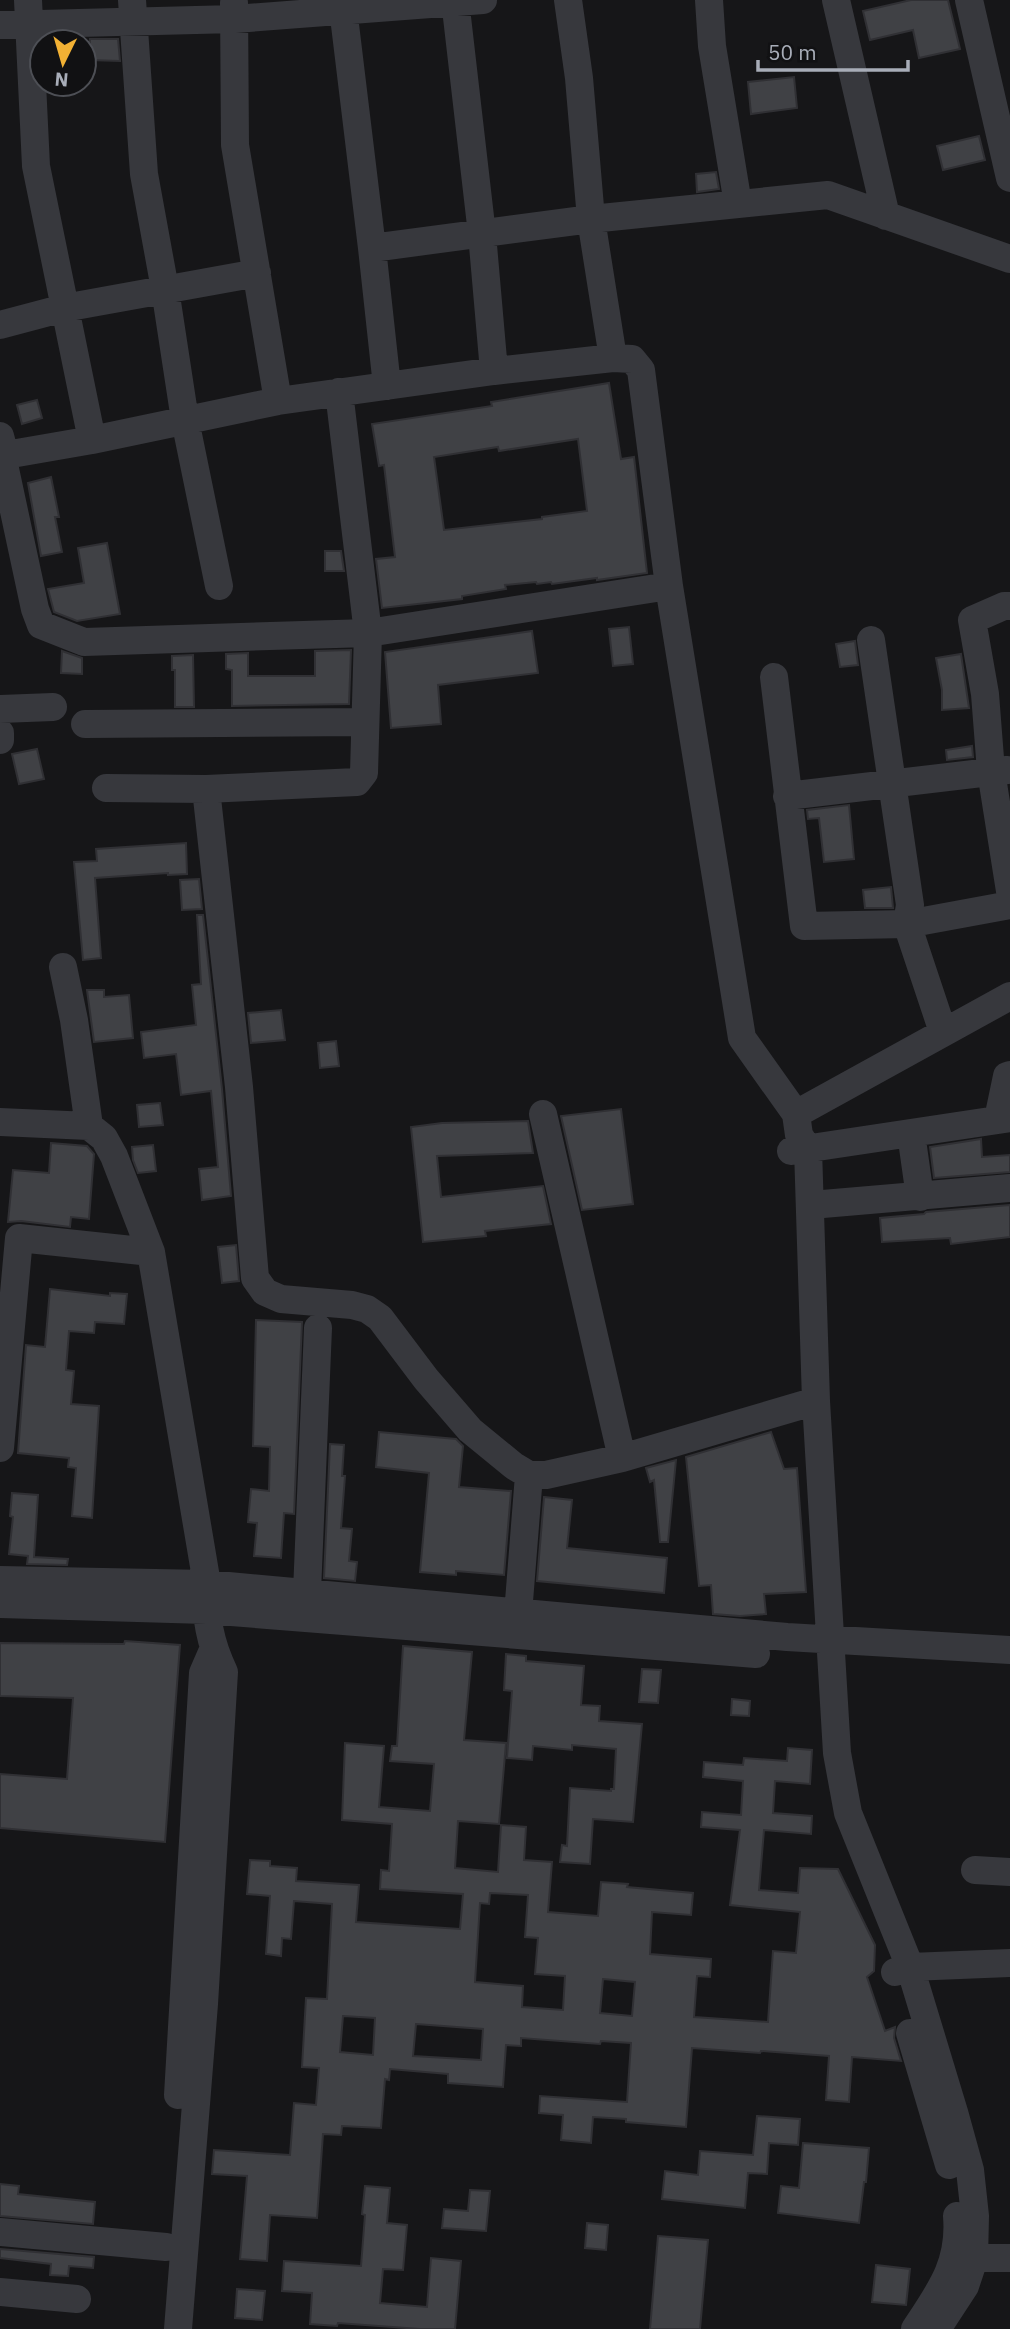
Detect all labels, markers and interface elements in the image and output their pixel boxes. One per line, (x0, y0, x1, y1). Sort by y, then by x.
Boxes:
north arrow (28, 28, 98, 98)
scale bar (758, 28, 908, 72)
text: 50 m (768, 38, 817, 66)
text: N (54, 67, 69, 92)

